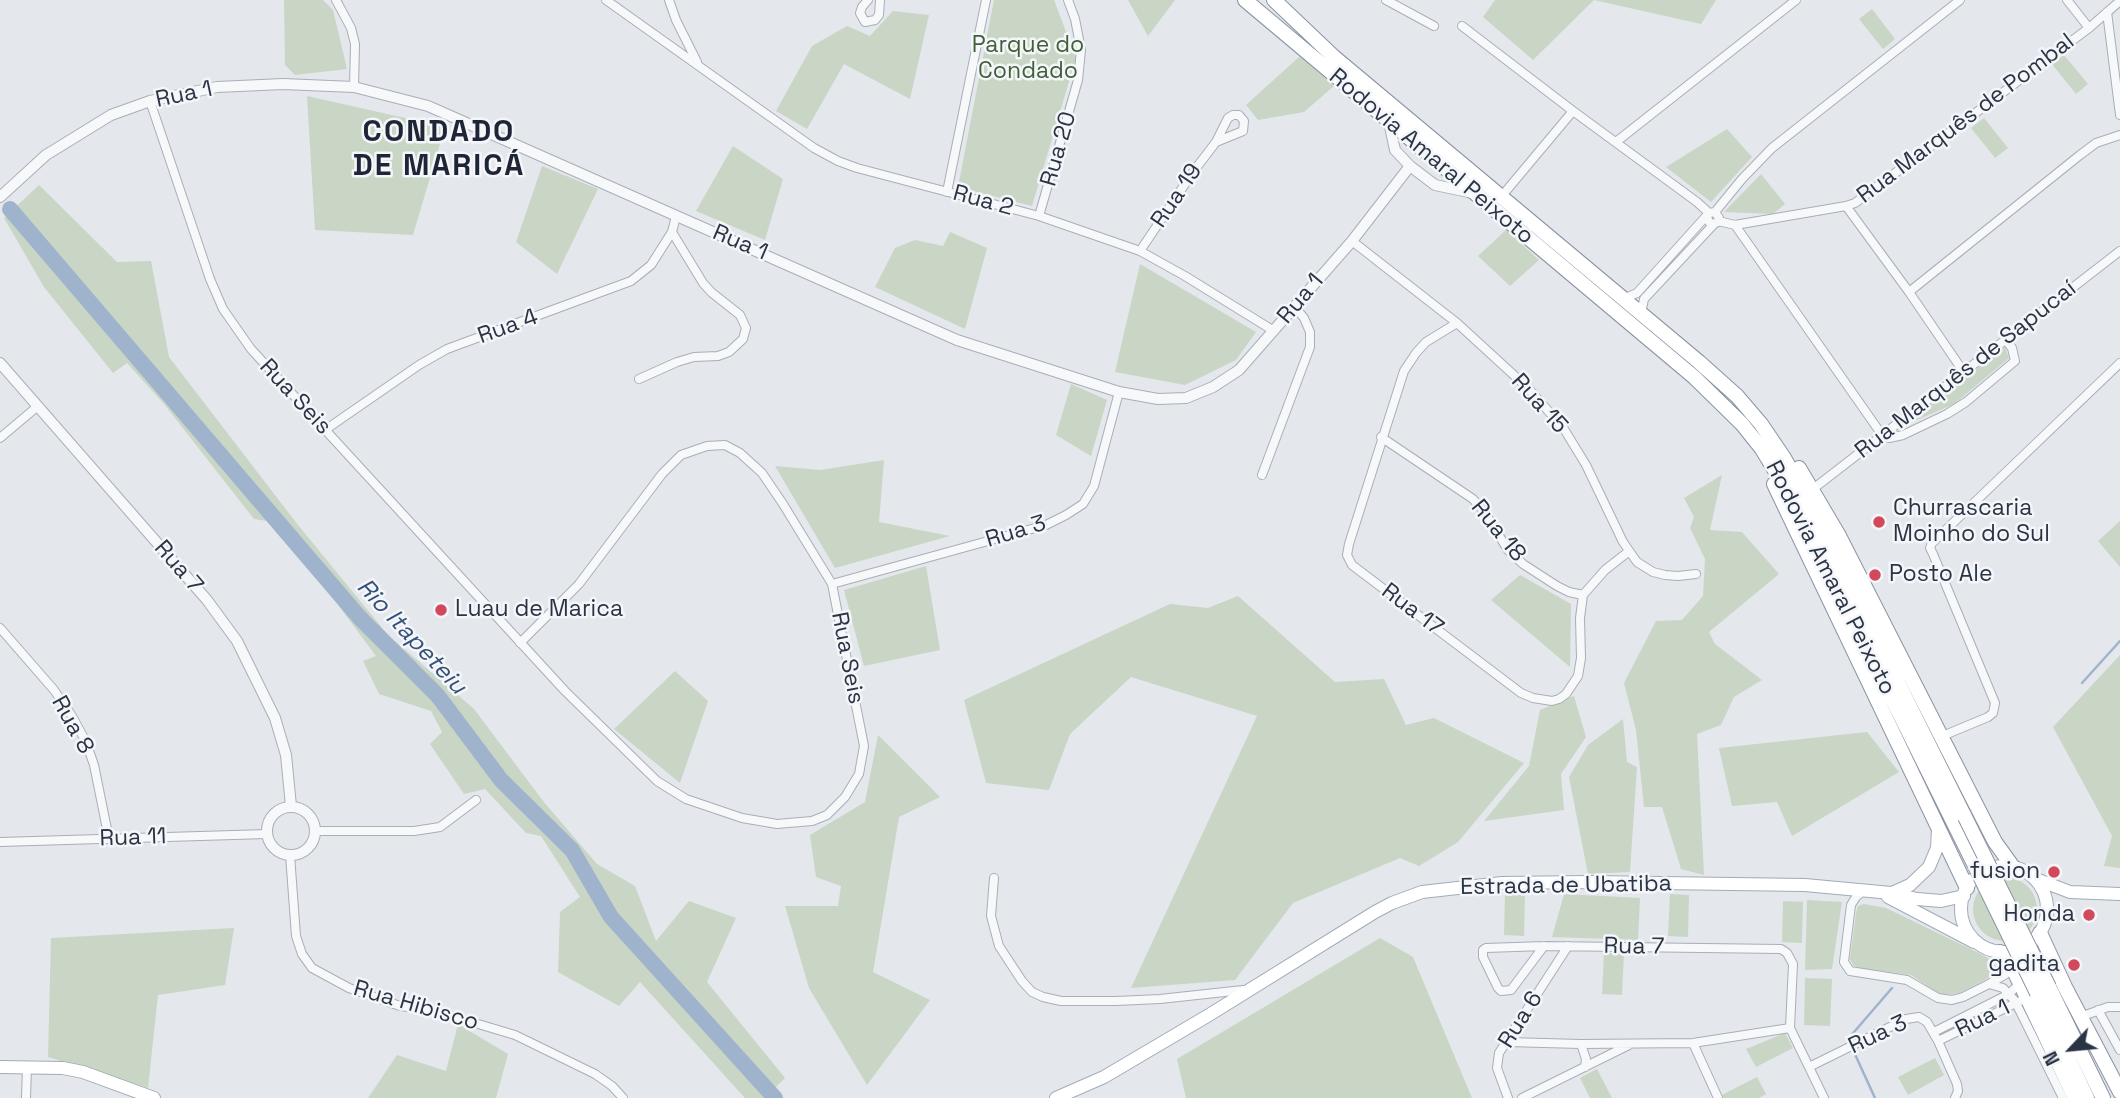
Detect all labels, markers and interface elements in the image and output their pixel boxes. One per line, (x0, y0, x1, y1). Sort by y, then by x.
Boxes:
street label: Rua Marquês de Pombal (1852, 28, 2080, 210)
park label: Parque do Condado (972, 32, 1084, 86)
street label: Rodovia Amaral Peixoto (1323, 63, 1539, 251)
street label: Rua 1 (153, 76, 215, 114)
street label: Rua 20 (1035, 109, 1083, 189)
district label: CONDADO DE MARICÁ (354, 115, 524, 186)
street label: Rua 19 (1146, 159, 1208, 233)
street label: Rua 2 (950, 180, 1016, 222)
street label: Rua 1 (708, 219, 772, 267)
street label: Rua 1 (1272, 268, 1330, 330)
street label: Rua Marquês de Sapucaí (1850, 275, 2082, 465)
street label: Rua 4 (474, 303, 542, 351)
street label: Rua Seis (253, 354, 337, 440)
street label: Rua 15 (1505, 368, 1573, 440)
street label: Rodovia Amaral Peixoto (1759, 456, 1901, 700)
street label: Rua 18 (1465, 494, 1531, 568)
place label: Churrascaria Moinho do Sul (1893, 495, 2050, 549)
street label: Rua 3 (983, 510, 1049, 554)
marker: Churrascaria Moinho do Sul (1871, 514, 1887, 530)
street label: Rua 7 (148, 535, 208, 599)
place label: Posto Ale (1889, 561, 1993, 589)
marker: Posto Ale (1867, 567, 1883, 583)
water label: Rio Itapeteiu (350, 573, 472, 701)
street label: Rua 17 (1376, 578, 1448, 642)
place label: Luau de Marica (455, 596, 623, 624)
marker: Luau de Marica (433, 602, 449, 618)
street label: Rua Seis (825, 610, 869, 706)
street label: Rua 8 (45, 691, 99, 759)
street label: Rua 11 (99, 823, 167, 853)
place label: fusion (1970, 858, 2040, 886)
marker: fusion (2046, 864, 2062, 880)
street label: Estrada de Ubatiba (1460, 870, 1672, 902)
place label: Honda (2004, 901, 2075, 929)
marker: Honda (2081, 907, 2097, 923)
street label: Rua 7 (1603, 933, 1665, 961)
place label: gadita (1988, 951, 2060, 979)
marker: gadita (2066, 957, 2082, 973)
street label: Rua Hibisco (350, 975, 482, 1037)
street label: Rua 6 (1493, 986, 1549, 1054)
street label: Rua 1 (1951, 994, 2015, 1044)
street label: Rua 3 (1844, 1009, 1912, 1061)
north arrow (2036, 1014, 2106, 1084)
text: N (2038, 1047, 2066, 1070)

